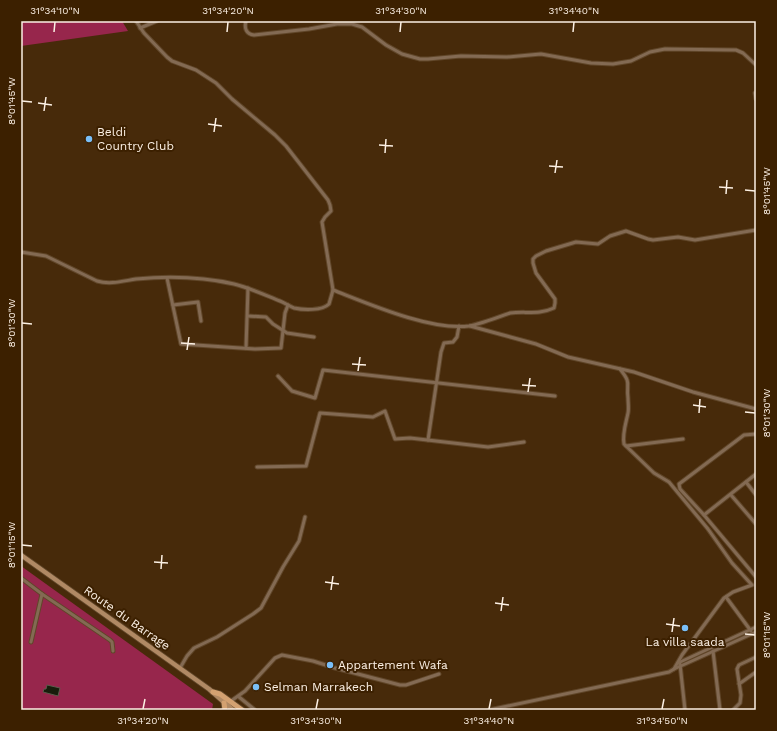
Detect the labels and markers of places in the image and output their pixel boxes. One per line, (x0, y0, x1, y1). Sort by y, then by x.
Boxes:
place label: Beldi Country Club (97, 125, 174, 153)
marker: Beldi Country Club (84, 134, 94, 144)
marker: La villa saada (680, 623, 690, 633)
place label: La villa saada (645, 635, 725, 649)
place label: Appartement Wafa (338, 658, 448, 672)
marker: Appartement Wafa (325, 660, 335, 670)
place label: Selman Marrakech (264, 680, 373, 694)
marker: Selman Marrakech (251, 682, 261, 692)

